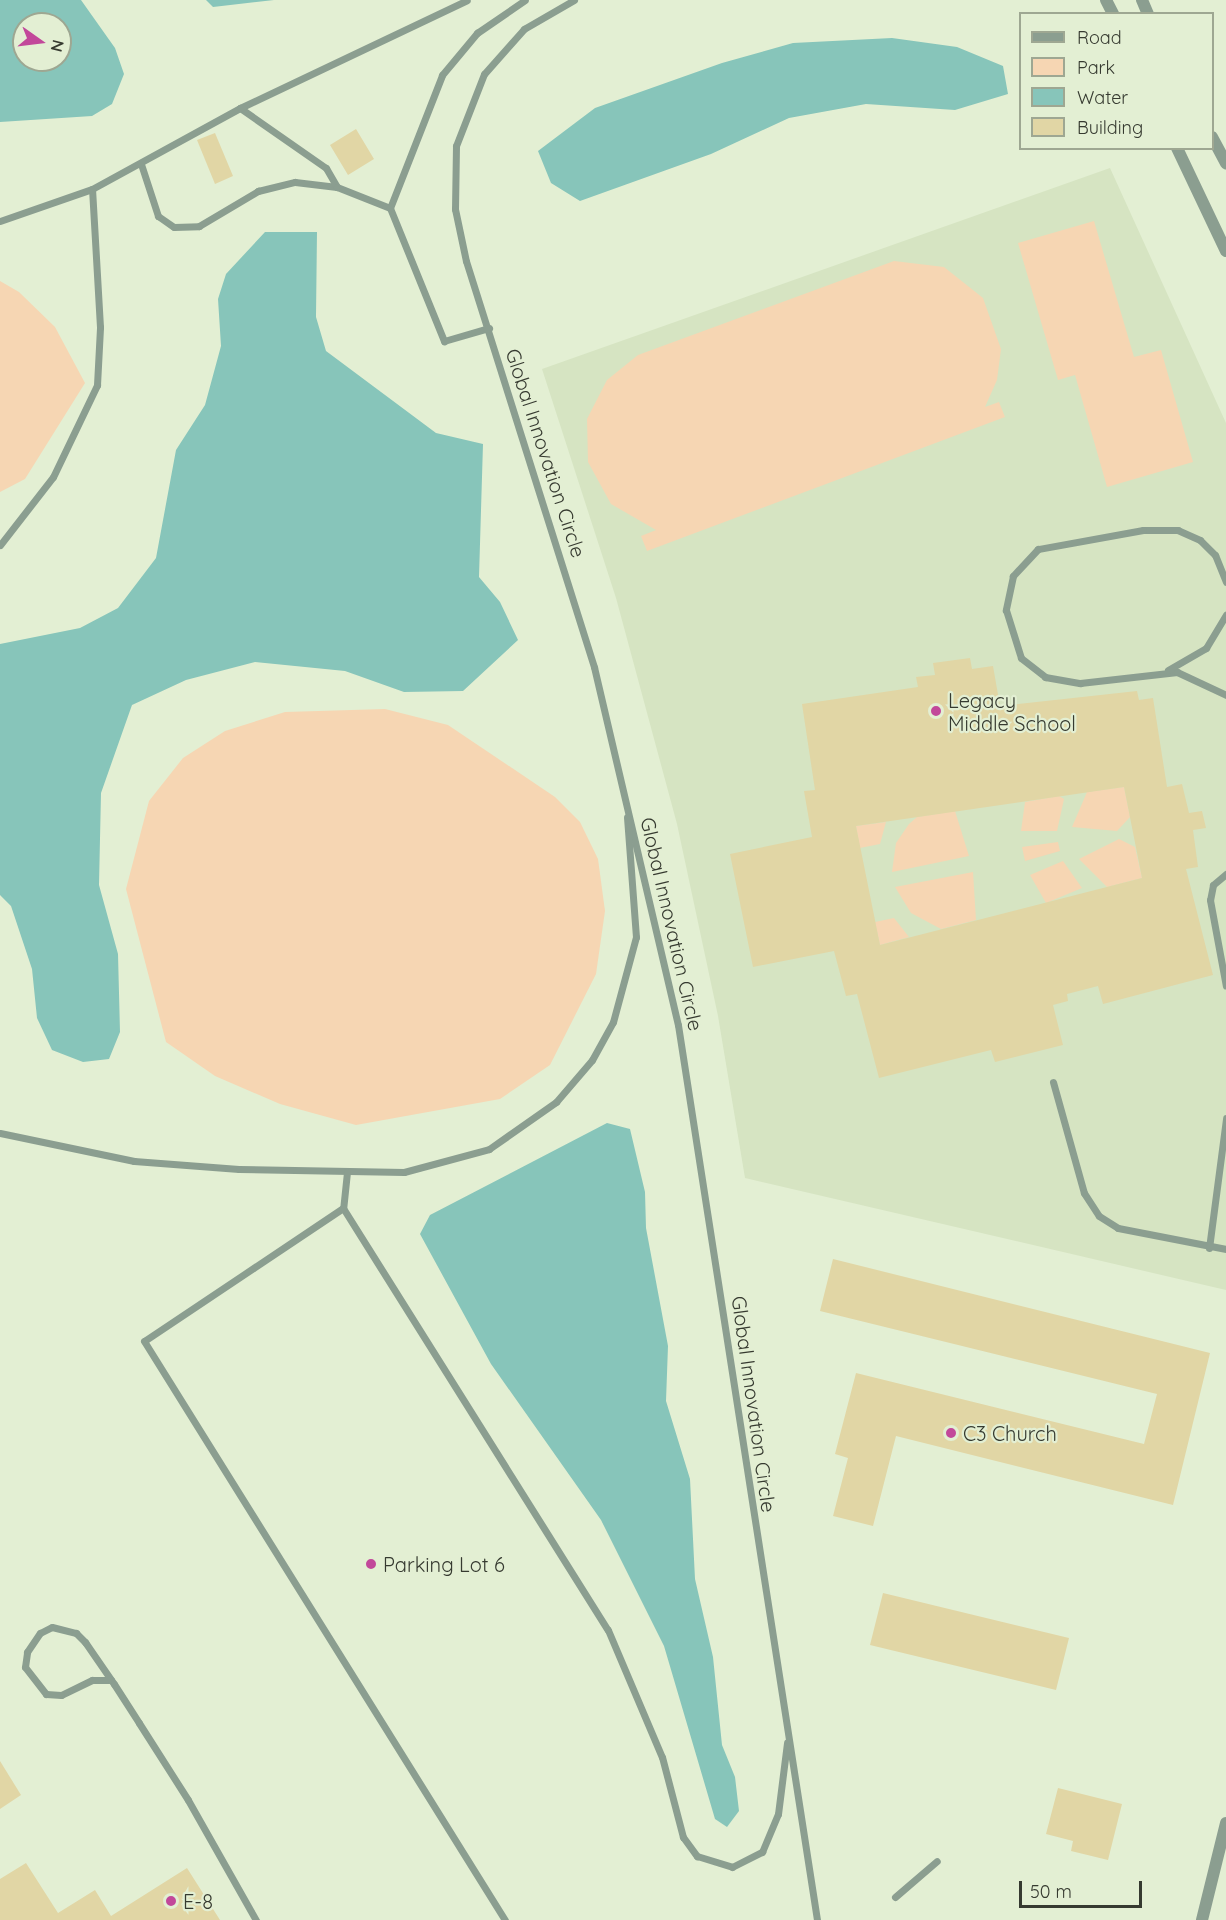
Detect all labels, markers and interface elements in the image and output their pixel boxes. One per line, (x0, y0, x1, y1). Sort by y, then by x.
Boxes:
north arrow (12, 12, 72, 72)
legend (1019, 12, 1214, 150)
text: Road (1077, 26, 1122, 49)
text: N (46, 38, 69, 54)
text: Park (1077, 56, 1115, 79)
text: Water (1077, 86, 1128, 109)
text: Building (1077, 116, 1143, 139)
street label: Global Innovation Circle (501, 346, 591, 560)
place label: Legacy Middle School (948, 688, 1076, 735)
marker: Legacy Middle School (929, 704, 943, 718)
street label: Global Innovation Circle (636, 815, 708, 1033)
street label: Global Innovation Circle (727, 1294, 781, 1514)
place label: C3 Church (963, 1421, 1057, 1445)
marker: C3 Church (944, 1426, 958, 1440)
place label: Parking Lot 6 (383, 1552, 505, 1576)
marker: Parking Lot 6 (364, 1557, 378, 1571)
scale bar (1022, 1869, 1145, 1907)
text: 50 m (1030, 1880, 1072, 1903)
place label: E-8 (183, 1889, 213, 1913)
marker: E-8 (164, 1894, 178, 1908)

